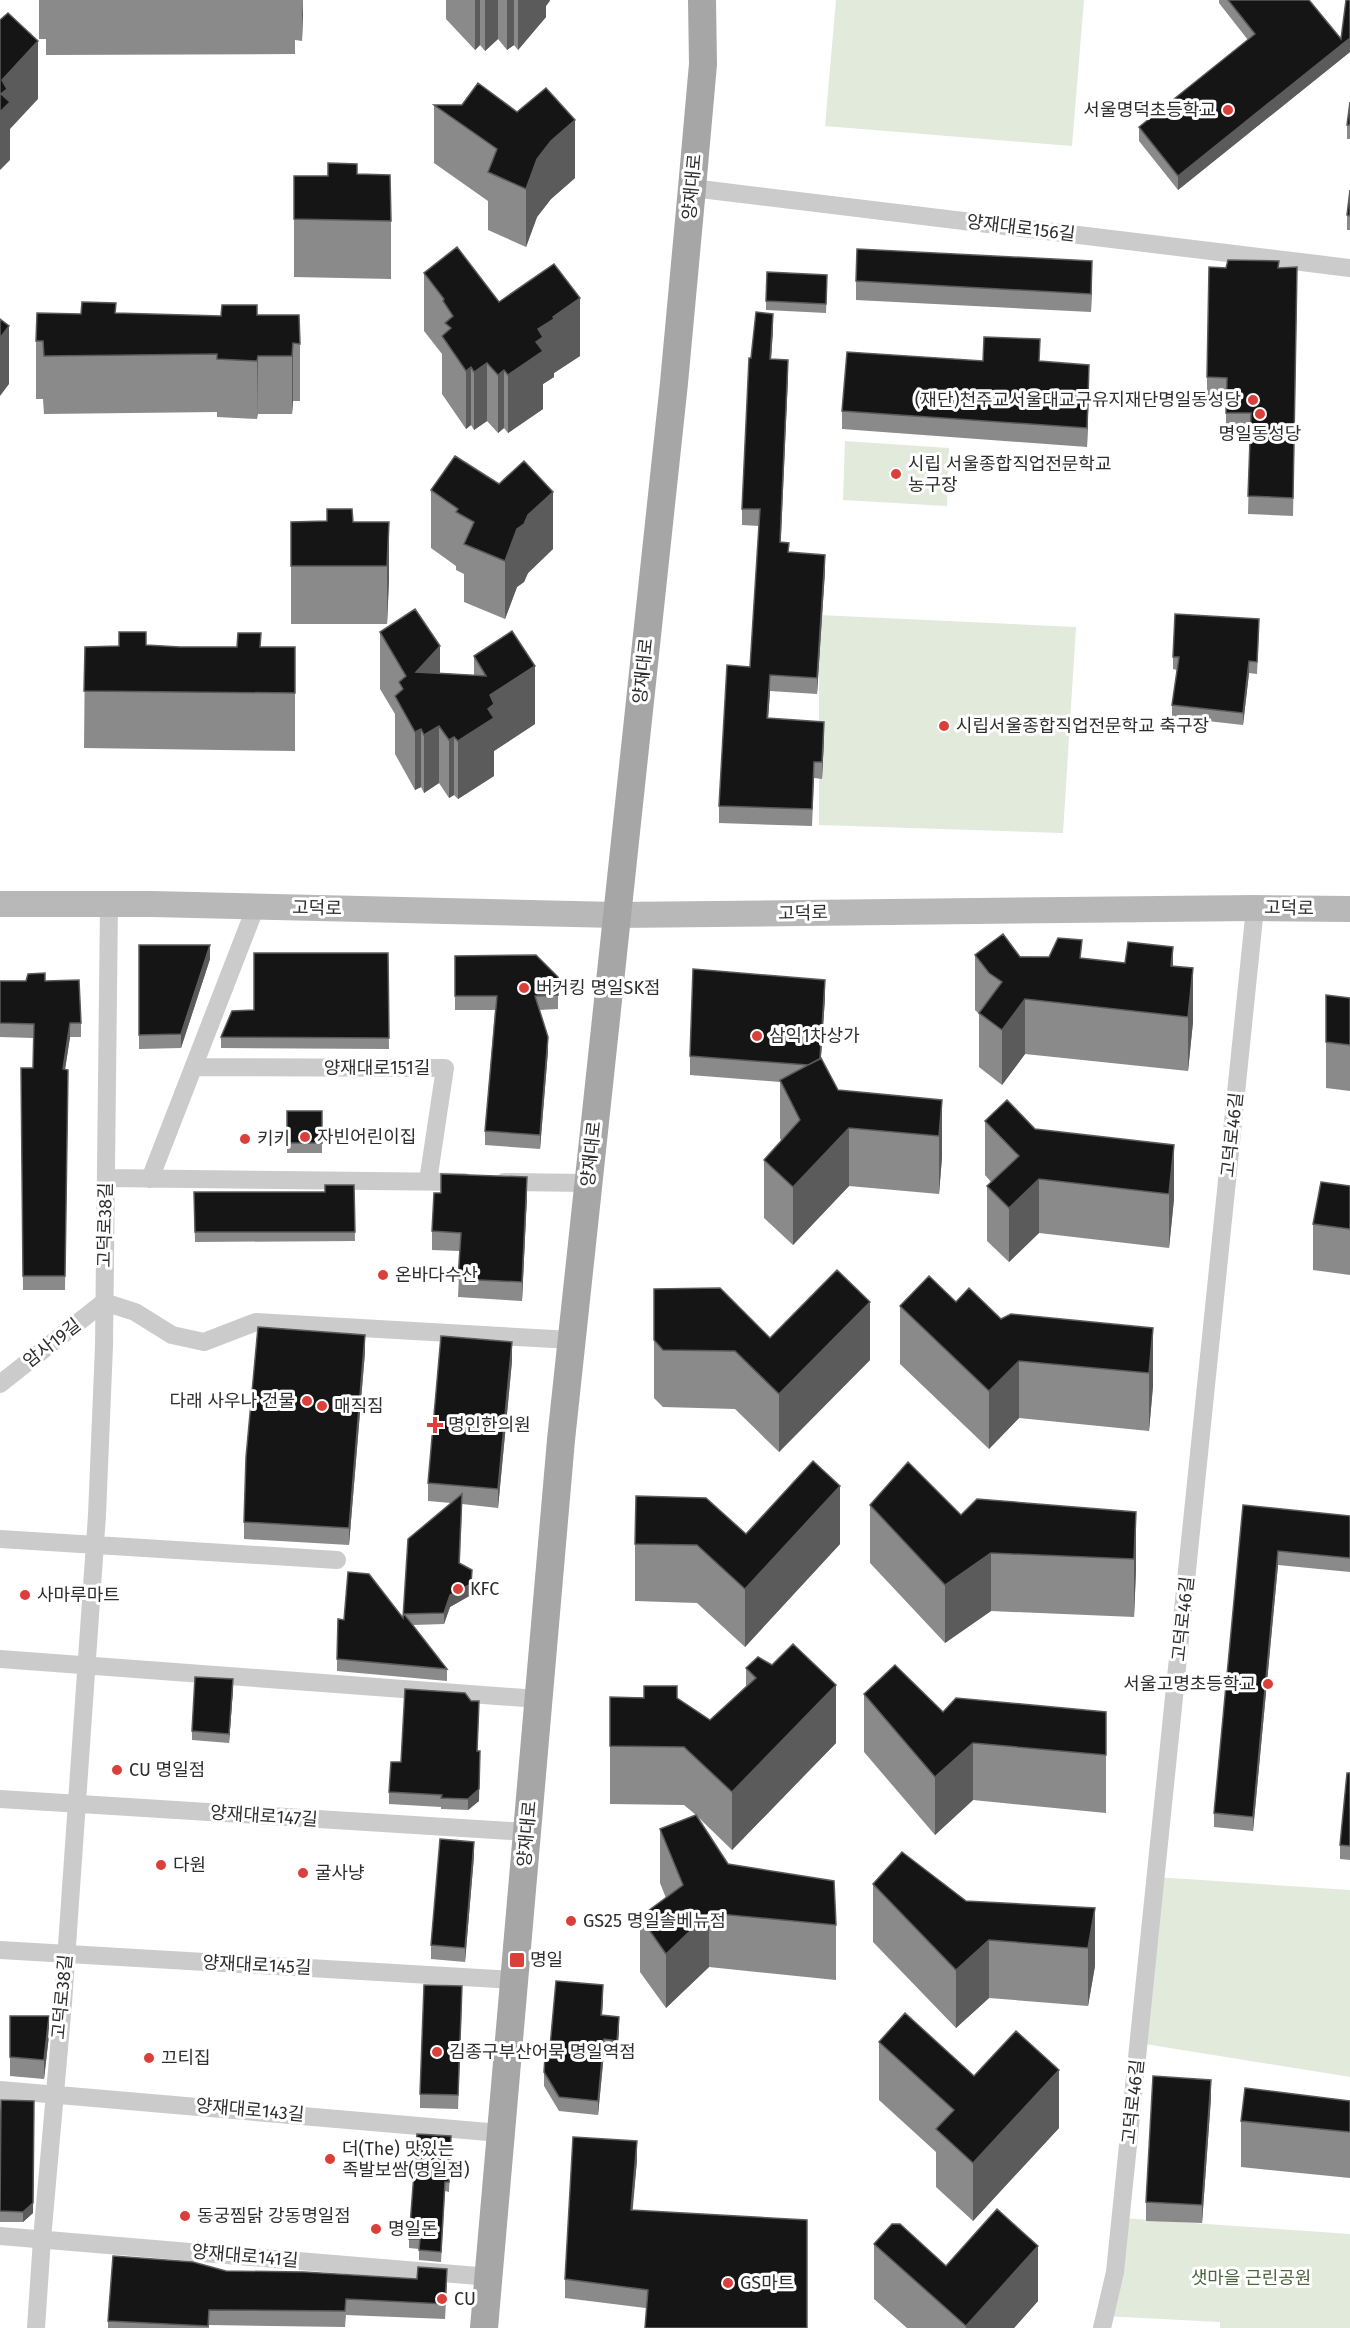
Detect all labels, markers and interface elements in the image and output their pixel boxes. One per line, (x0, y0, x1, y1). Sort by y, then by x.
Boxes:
place label: 서울명덕초등학교 (1084, 99, 1216, 121)
marker: 서울명덕초등학교 (1221, 103, 1235, 117)
street label: 양재대로 (678, 153, 706, 221)
street label: 양재대로156길 (965, 210, 1077, 246)
place label: (재단)천주교서울대교구유지재단명일동성당 (915, 389, 1241, 411)
marker: (재단)천주교서울대교구유지재단명일동성당 (1246, 393, 1260, 407)
marker: 명일동성당 (1253, 407, 1267, 421)
place label: 명일동성당 (1219, 423, 1301, 445)
place label: 시립 서울종합직업전문학교 농구장 (908, 453, 1112, 496)
marker: 시립 서울종합직업전문학교 농구장 (889, 467, 903, 481)
street label: 양재대로 (629, 637, 657, 705)
place label: 시립서울종합직업전문학교 축구장 (956, 715, 1209, 737)
marker: 시립서울종합직업전문학교 축구장 (937, 719, 951, 733)
street label: 고덕로 (292, 897, 342, 919)
street label: 고덕로 (1264, 897, 1314, 919)
street label: 고덕로 (778, 902, 828, 924)
place label: 버거킹 명일SK점 (536, 977, 661, 999)
marker: 버거킹 명일SK점 (517, 981, 531, 995)
place label: 삼익1차상가 (769, 1025, 860, 1047)
marker: 삼익1차상가 (750, 1029, 764, 1043)
street label: 양재대로151길 (324, 1057, 430, 1079)
street label: 고덕로46길 (1217, 1091, 1247, 1179)
street label: 양재대로 (577, 1120, 605, 1188)
place label: 자빈어린이집 (317, 1126, 416, 1148)
place label: 키키 (257, 1128, 290, 1150)
marker: 자빈어린이집 (298, 1130, 312, 1144)
marker: 키키 (238, 1132, 252, 1146)
street label: 고덕로38길 (93, 1182, 117, 1268)
place label: 온바다수산 (395, 1264, 478, 1286)
marker: 온바다수산 (376, 1268, 390, 1282)
street label: 암사19길 (19, 1314, 85, 1372)
place label: 다래 사우나 건물 (170, 1390, 295, 1412)
marker: 다래 사우나 건물 (300, 1394, 314, 1408)
place label: 매직짐 (334, 1395, 384, 1417)
marker: 매직짐 (315, 1399, 329, 1413)
place label: 명인한의원 (448, 1414, 531, 1436)
marker: 명인한의원 (426, 1416, 444, 1434)
street label: 고덕로46길 (1168, 1575, 1198, 1663)
place label: KFC (470, 1578, 499, 1600)
marker: KFC (451, 1582, 465, 1596)
place label: 사마루마트 (37, 1584, 120, 1606)
marker: 사마루마트 (18, 1588, 32, 1602)
place label: 서울고명초등학교 (1124, 1673, 1256, 1695)
marker: 서울고명초등학교 (1261, 1677, 1275, 1691)
place label: CU 명일점 (129, 1759, 205, 1781)
marker: CU 명일점 (110, 1763, 124, 1777)
street label: 양재대로 (513, 1800, 541, 1868)
street label: 양재대로147길 (209, 1801, 319, 1831)
place label: 다원 (173, 1854, 206, 1876)
marker: 다원 (154, 1858, 168, 1872)
place label: 굴사냥 (315, 1862, 365, 1884)
marker: 굴사냥 (296, 1866, 310, 1880)
place label: GS25 명일솔베뉴점 (583, 1910, 726, 1932)
marker: GS25 명일솔베뉴점 (564, 1914, 578, 1928)
place label: 명일 (530, 1949, 563, 1971)
street label: 양재대로145길 (202, 1951, 312, 1979)
marker: 명일 (508, 1951, 526, 1969)
street label: 고덕로38길 (47, 1954, 77, 2040)
place label: 김종구부산어묵 명일역점 (449, 2041, 636, 2063)
marker: 김종구부산어묵 명일역점 (430, 2045, 444, 2059)
place label: 끄티집 (161, 2047, 211, 2069)
marker: 끄티집 (142, 2051, 156, 2065)
street label: 고덕로46길 (1118, 2058, 1148, 2146)
street label: 양재대로143길 (195, 2094, 305, 2126)
place label: 더(The) 맛있는 족발보쌈(명일점) (342, 2138, 470, 2181)
marker: 더(The) 맛있는 족발보쌈(명일점) (323, 2152, 337, 2166)
place label: 동궁찜닭 강동명일점 (197, 2205, 351, 2227)
marker: 동궁찜닭 강동명일점 (178, 2209, 192, 2223)
place label: 명일돈 (388, 2218, 438, 2240)
marker: 명일돈 (369, 2222, 383, 2236)
street label: 양재대로141길 (191, 2240, 299, 2272)
park label: 샛마을 근린공원 (1191, 2267, 1311, 2289)
place label: GS마트 (740, 2272, 794, 2294)
marker: GS마트 (721, 2276, 735, 2290)
place label: CU (454, 2288, 476, 2310)
marker: CU (435, 2292, 449, 2306)

